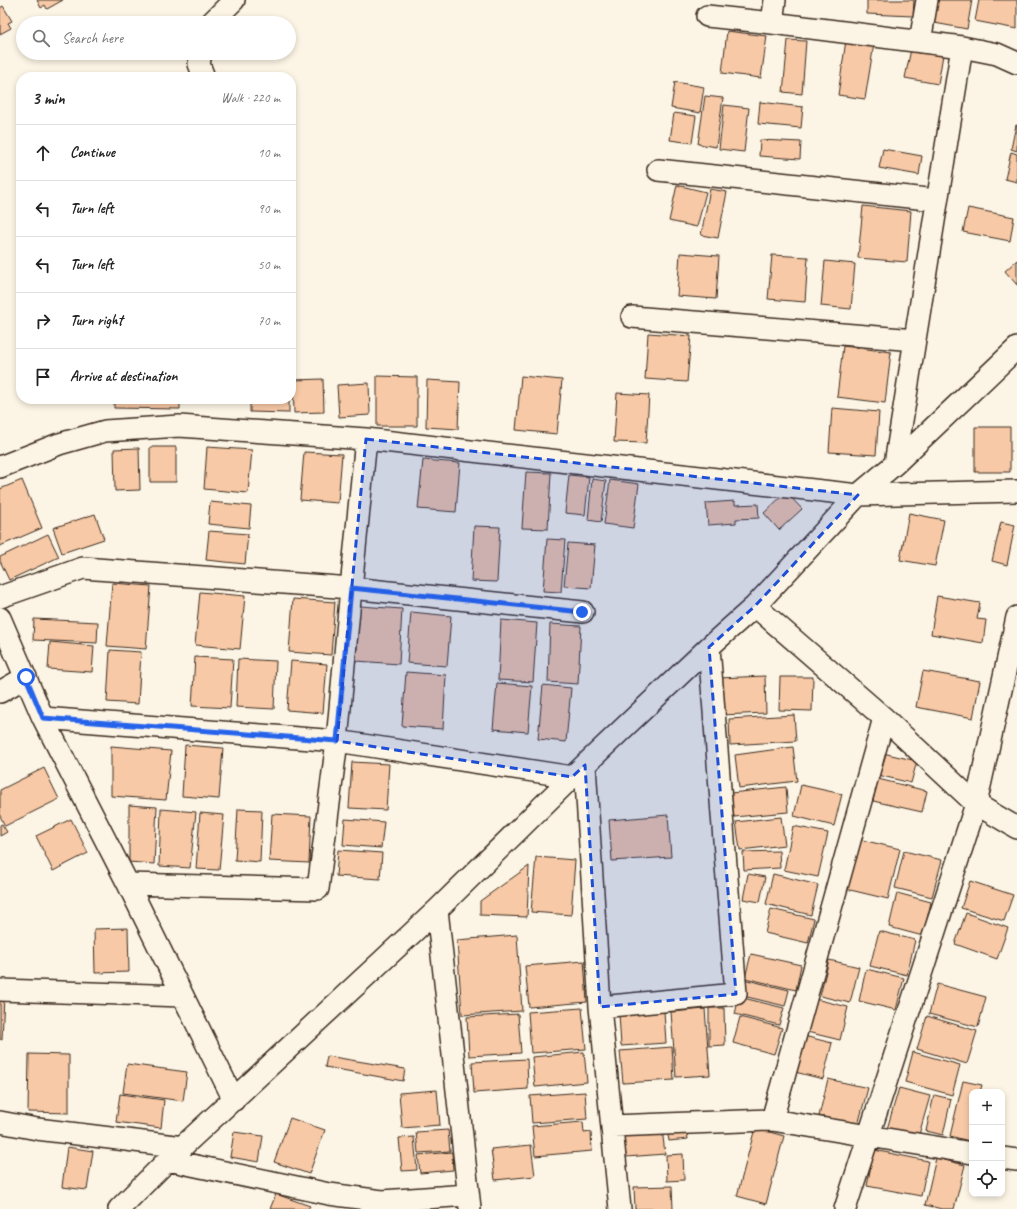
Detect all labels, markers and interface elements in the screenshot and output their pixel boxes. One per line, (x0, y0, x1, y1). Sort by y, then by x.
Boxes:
search box (16, 16, 296, 60)
icon: search (30, 27, 52, 49)
text: Search here (62, 29, 123, 48)
text: 3 min (32, 88, 65, 109)
text: Walk · 220 m (221, 90, 280, 106)
icon: ahead (32, 142, 54, 164)
text: Continue (70, 143, 115, 162)
text: 10 m (258, 145, 280, 161)
icon: left (32, 198, 54, 220)
text: Turn left (70, 199, 113, 218)
text: 90 m (258, 201, 280, 217)
icon: left (32, 254, 54, 276)
text: Turn left (70, 255, 113, 274)
text: 50 m (258, 257, 280, 273)
icon: right (32, 310, 54, 332)
text: Turn right (70, 311, 123, 330)
text: 70 m (258, 313, 280, 329)
icon: arrive (32, 366, 54, 388)
text: Arrive at destination (70, 367, 177, 386)
route end (573, 603, 591, 621)
route start (17, 668, 35, 686)
map controls (969, 1089, 1005, 1197)
button: + (969, 1089, 1005, 1125)
button: − (969, 1125, 1005, 1161)
button: locate (969, 1161, 1005, 1197)

